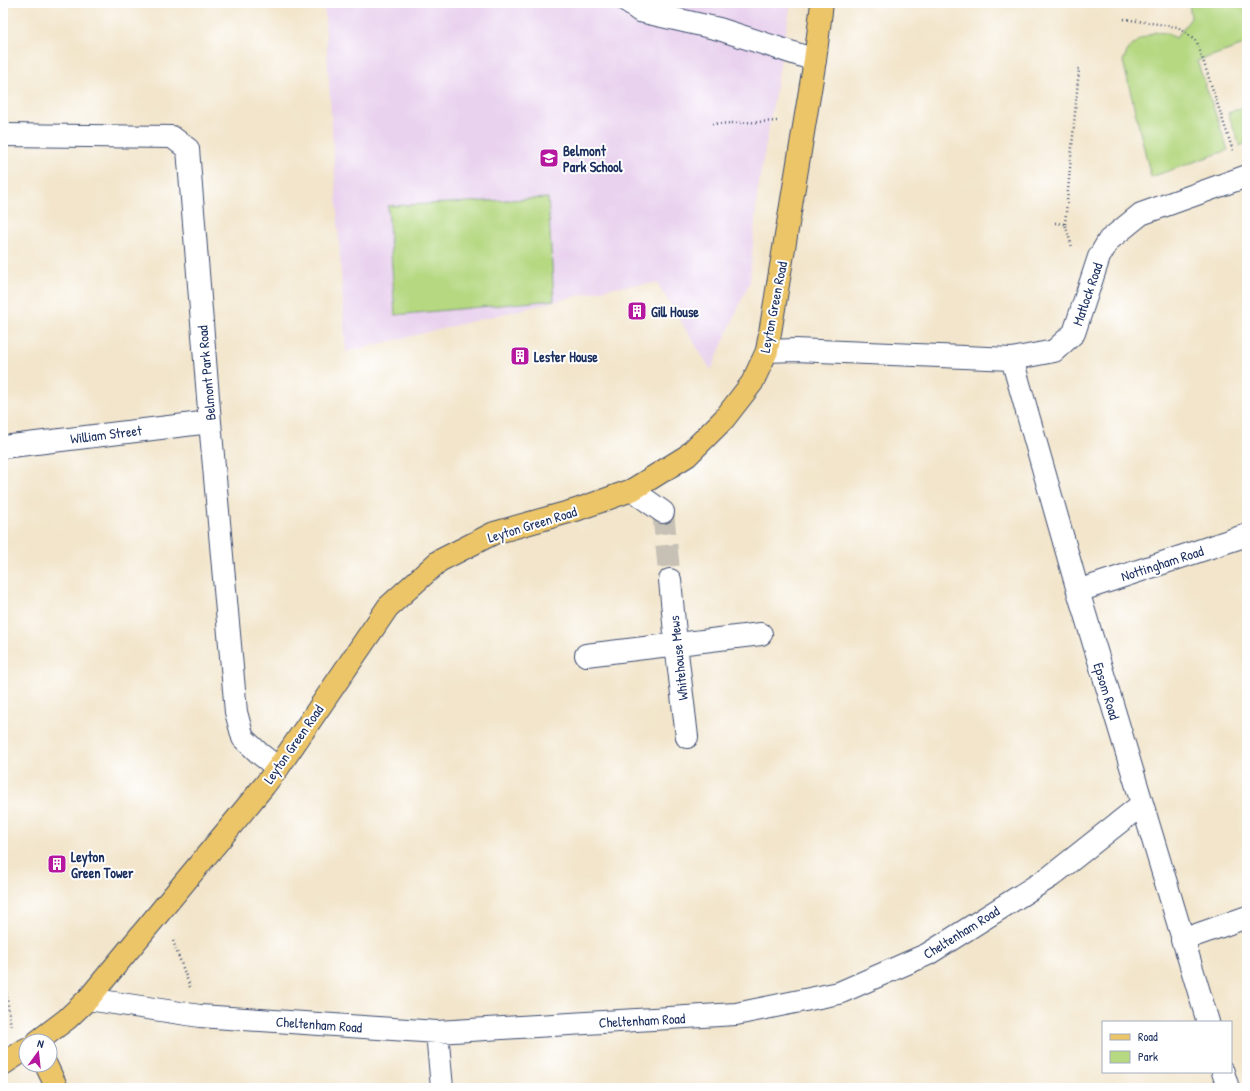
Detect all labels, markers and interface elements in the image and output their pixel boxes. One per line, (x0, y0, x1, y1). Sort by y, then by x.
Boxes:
place label: Belmont Park School (563, 141, 623, 176)
school or university icon: Belmont Park School (538, 147, 560, 169)
street label: Leyton Green Road (755, 259, 792, 354)
street label: Matlock Road (1067, 259, 1107, 328)
building icon: Gill House (626, 300, 648, 322)
place label: Gill House (651, 302, 699, 321)
street label: Belmont Park Road (192, 324, 220, 421)
building icon: Lester House (509, 345, 531, 367)
place label: Lester House (534, 347, 598, 366)
street label: William Street (69, 420, 143, 448)
street label: Leyton Green Road (485, 501, 580, 548)
street label: Nottingham Road (1118, 541, 1206, 586)
street label: Whitehouse Mews (664, 615, 692, 701)
street label: Epsom Road (1088, 660, 1125, 723)
street label: Leyton Green Road (259, 700, 328, 788)
place label: Leyton Green Tower (71, 847, 134, 882)
building icon: Leyton Green Tower (46, 853, 68, 875)
street label: Cheltenham Road (919, 901, 1003, 963)
street label: Cheltenham Road (598, 1008, 686, 1032)
street label: Cheltenham Road (275, 1012, 363, 1037)
legend (1102, 1021, 1232, 1073)
text: Road (1138, 1028, 1158, 1045)
north arrow (18, 1033, 58, 1073)
text: N (36, 1036, 45, 1051)
text: Park (1138, 1048, 1158, 1065)

